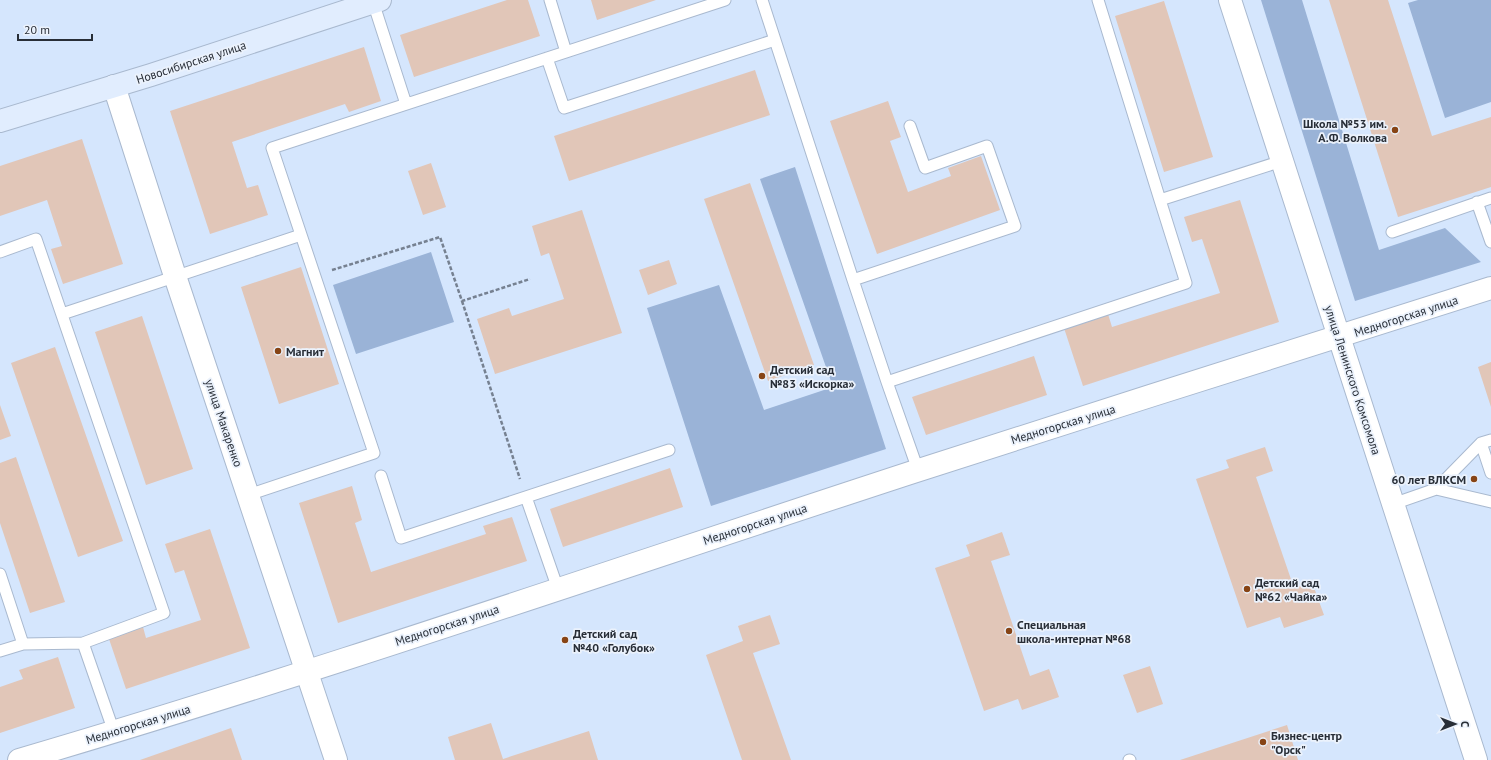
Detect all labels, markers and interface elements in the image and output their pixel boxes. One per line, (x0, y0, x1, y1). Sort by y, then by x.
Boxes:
scale bar (18, 16, 92, 42)
text: 20 m (24, 22, 50, 37)
street label: Новосибирская улица (134, 37, 248, 87)
place label: Школа №53 им. А.Ф. Волкова (1303, 116, 1387, 145)
marker: Школа №53 им. А.Ф. Волкова (1390, 125, 1400, 135)
street label: Медногорская улица (1352, 292, 1460, 340)
street label: улица Ленинского Комсомола (1322, 303, 1384, 457)
place label: Магнит (286, 344, 324, 359)
marker: Магнит (273, 346, 283, 356)
place label: Детский сад №83 «Искорка» (770, 362, 854, 391)
marker: Детский сад №83 «Искорка» (757, 371, 767, 381)
street label: улица Макаренко (202, 377, 246, 469)
street label: Медногорская улица (1009, 401, 1117, 447)
place label: 60 лет ВЛКСМ (1391, 472, 1466, 487)
marker: 60 лет ВЛКСМ (1469, 474, 1479, 484)
street label: Медногорская улица (701, 500, 809, 548)
place label: Детский сад №62 «Чайка» (1255, 575, 1327, 604)
marker: Детский сад №62 «Чайка» (1242, 584, 1252, 594)
street label: Медногорская улица (393, 601, 501, 649)
place label: Специальная школа-интернат №68 (1017, 617, 1131, 646)
place label: Детский сад №40 «Голубок» (573, 626, 655, 655)
marker: Специальная школа-интернат №68 (1004, 626, 1014, 636)
marker: Детский сад №40 «Голубок» (560, 635, 570, 645)
street label: Медногорская улица (84, 701, 192, 747)
north arrow (1435, 704, 1475, 744)
text: С (1458, 721, 1472, 727)
place label: Бизнес-центр "Орск" (1271, 728, 1342, 757)
marker: Бизнес-центр "Орск" (1258, 737, 1268, 747)

